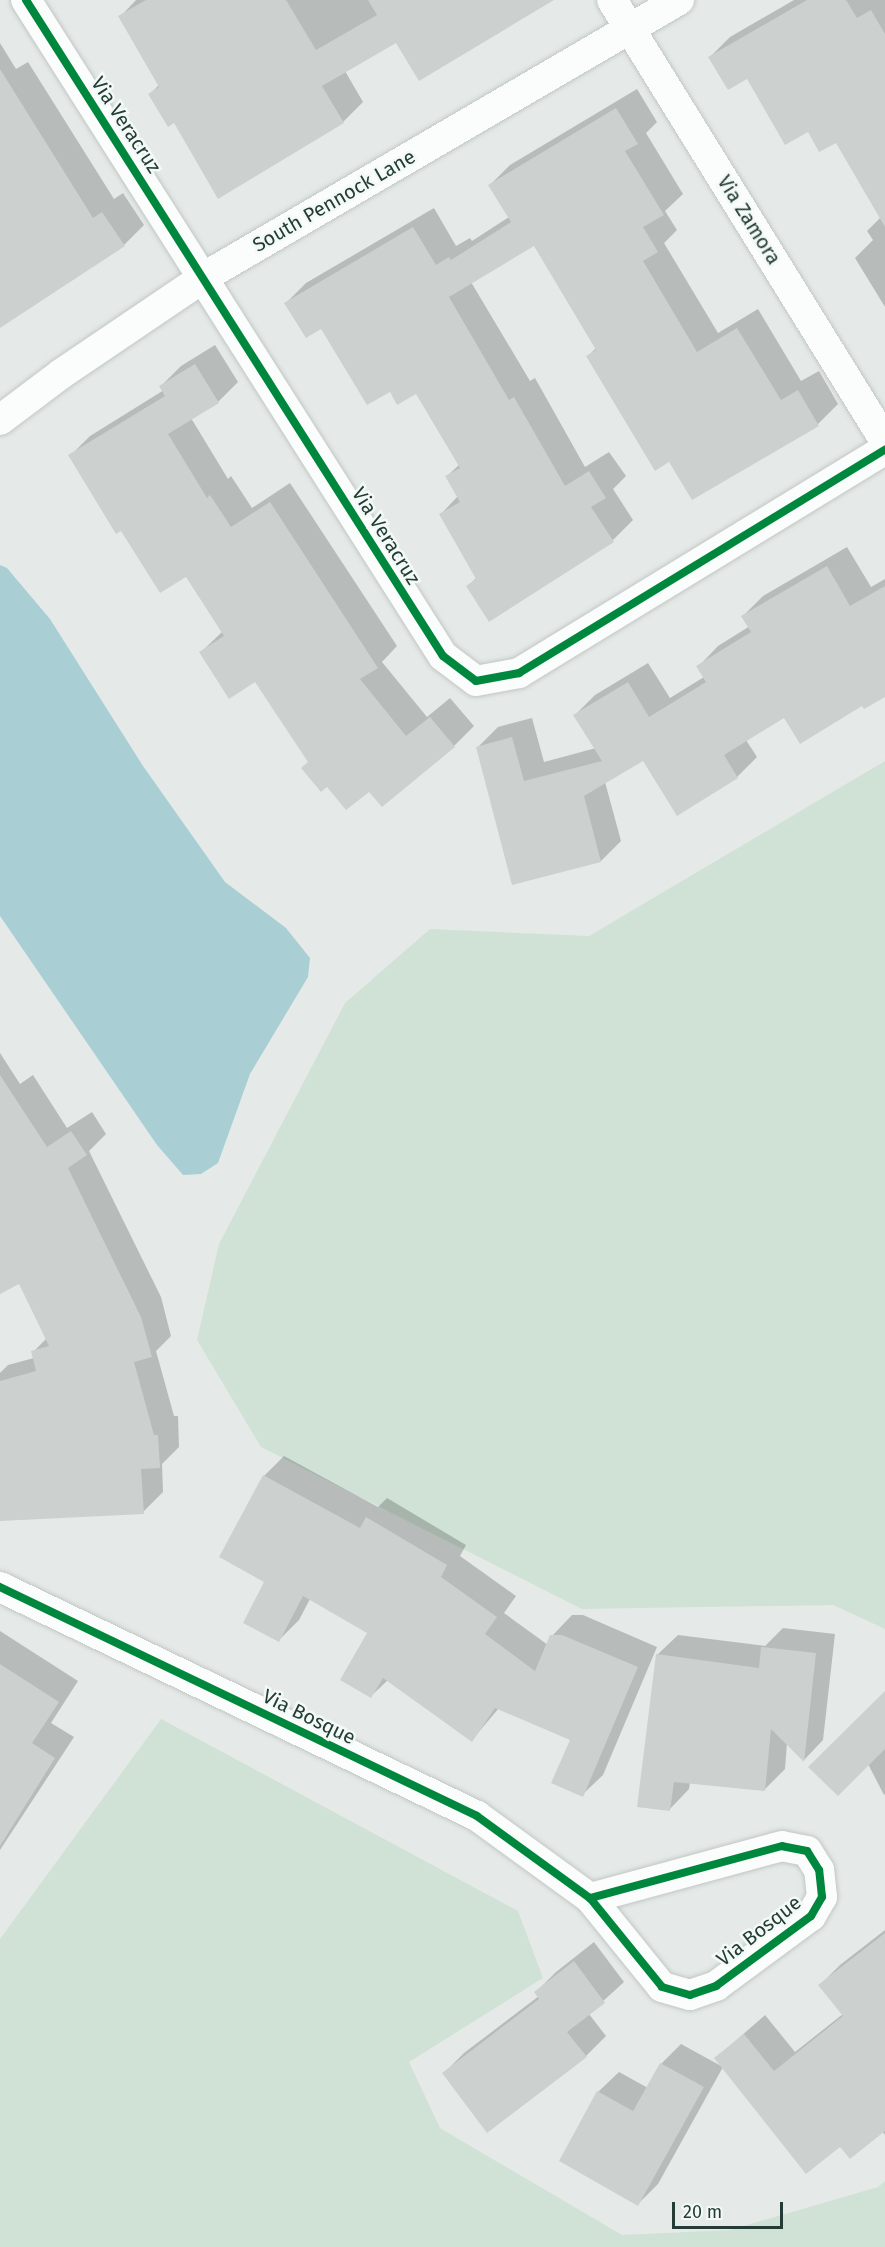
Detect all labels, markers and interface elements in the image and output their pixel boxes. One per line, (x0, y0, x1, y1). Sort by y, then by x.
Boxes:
street label: Via Veracruz (86, 72, 166, 178)
street label: South Pennock Lane (248, 145, 420, 257)
street label: Via Zamora (712, 171, 786, 269)
street label: Via Veracruz (347, 483, 425, 589)
street label: Via Bosque (259, 1684, 359, 1750)
street label: Via Bosque (712, 1891, 806, 1971)
scale bar (675, 2190, 786, 2228)
text: 20 m (683, 2201, 722, 2223)

